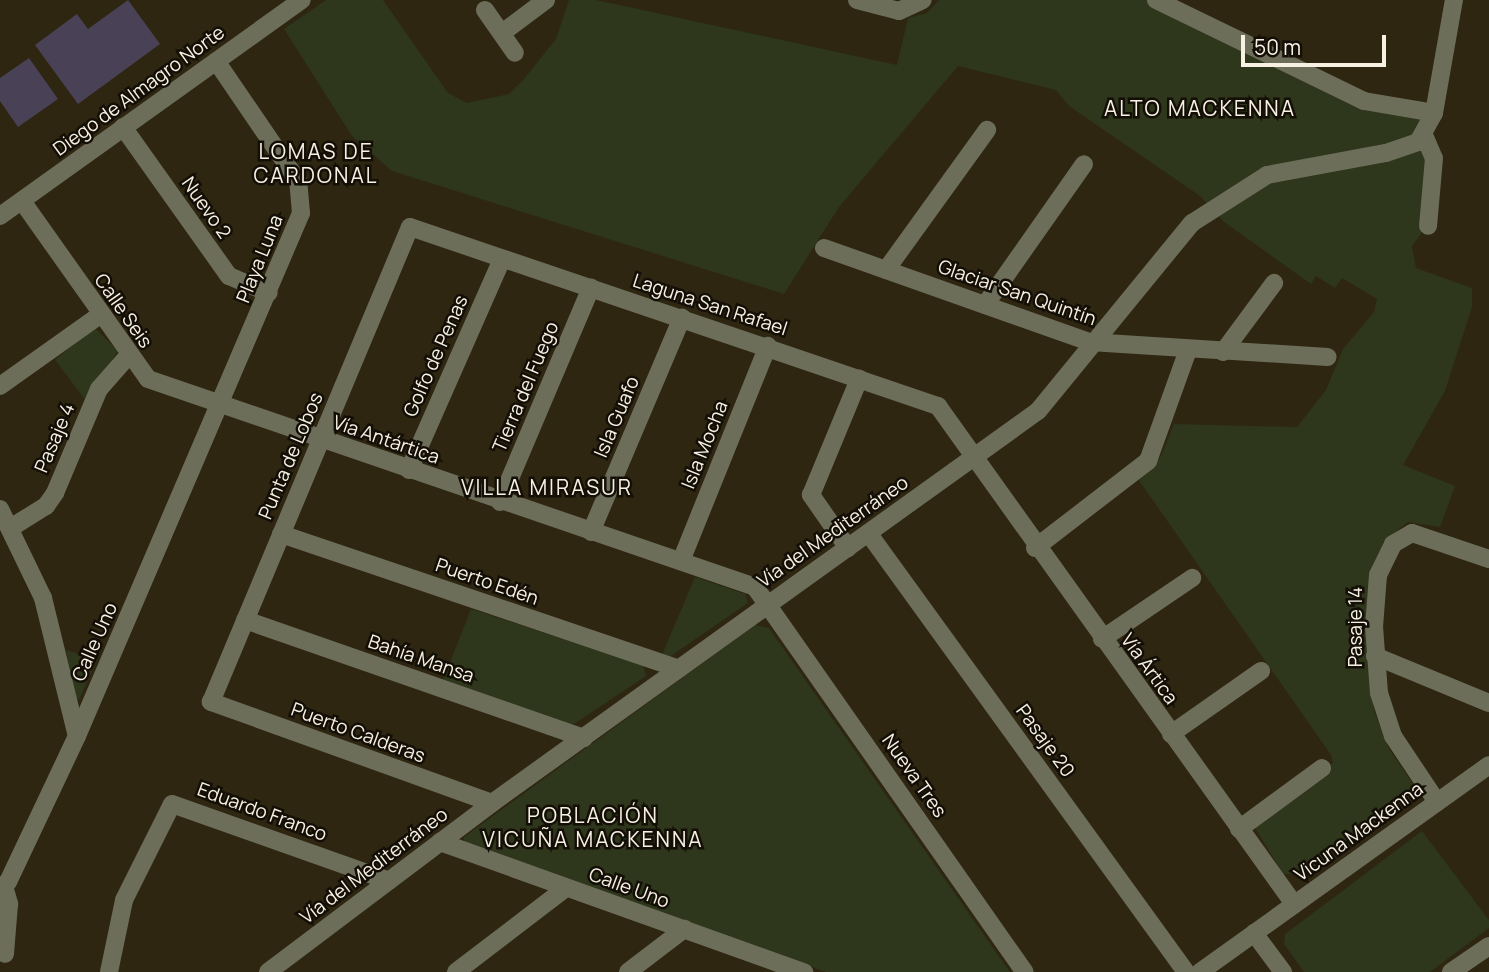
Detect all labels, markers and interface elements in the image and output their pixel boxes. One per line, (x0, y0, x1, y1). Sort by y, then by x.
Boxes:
street label: Diego de Almagro Norte (49, 21, 229, 161)
scale bar (1244, 21, 1389, 65)
text: 50 m (1254, 33, 1301, 61)
district label: ALTO MACKENNA (1106, 95, 1294, 121)
district label: LOMAS DE CARDONAL (255, 138, 377, 188)
street label: Nuevo 2 (177, 173, 235, 243)
street label: Playa Luna (232, 212, 288, 306)
street label: Glaciar San Quintín (935, 255, 1099, 331)
street label: Laguna San Rafael (630, 269, 790, 341)
street label: Calle Seis (89, 270, 157, 352)
street label: Golfo de Penas (399, 292, 473, 420)
street label: Tierra del Fuego (488, 318, 564, 456)
street label: Isla Guafo (590, 373, 644, 461)
street label: Punta de Lobos (254, 389, 328, 523)
street label: Isla Mocha (677, 398, 733, 492)
street label: Pasaje 4 (30, 400, 80, 476)
street label: Vía Antártica (330, 411, 442, 469)
street label: Vía del Mediterráneo (753, 471, 913, 593)
district label: VILLA MIRASUR (463, 474, 631, 500)
street label: Puerto Edén (433, 554, 541, 610)
street label: Pasaje 14 (1345, 587, 1367, 667)
street label: Calle Uno (68, 599, 122, 685)
street label: Vía Ártica (1116, 629, 1182, 709)
street label: Bahía Mansa (365, 630, 477, 688)
street label: Puerto Calderas (288, 698, 428, 768)
street label: Pasaje 20 (1011, 700, 1079, 782)
street label: Nueva Tres (877, 730, 951, 822)
street label: Eduardo Franco (194, 778, 330, 846)
street label: Vicuna Mackenna (1290, 778, 1428, 886)
district label: POBLACIÓN VICUÑA MACKENNA (484, 802, 702, 852)
street label: Vía del Mediterráneo (296, 803, 452, 929)
street label: Calle Uno (586, 863, 672, 913)

